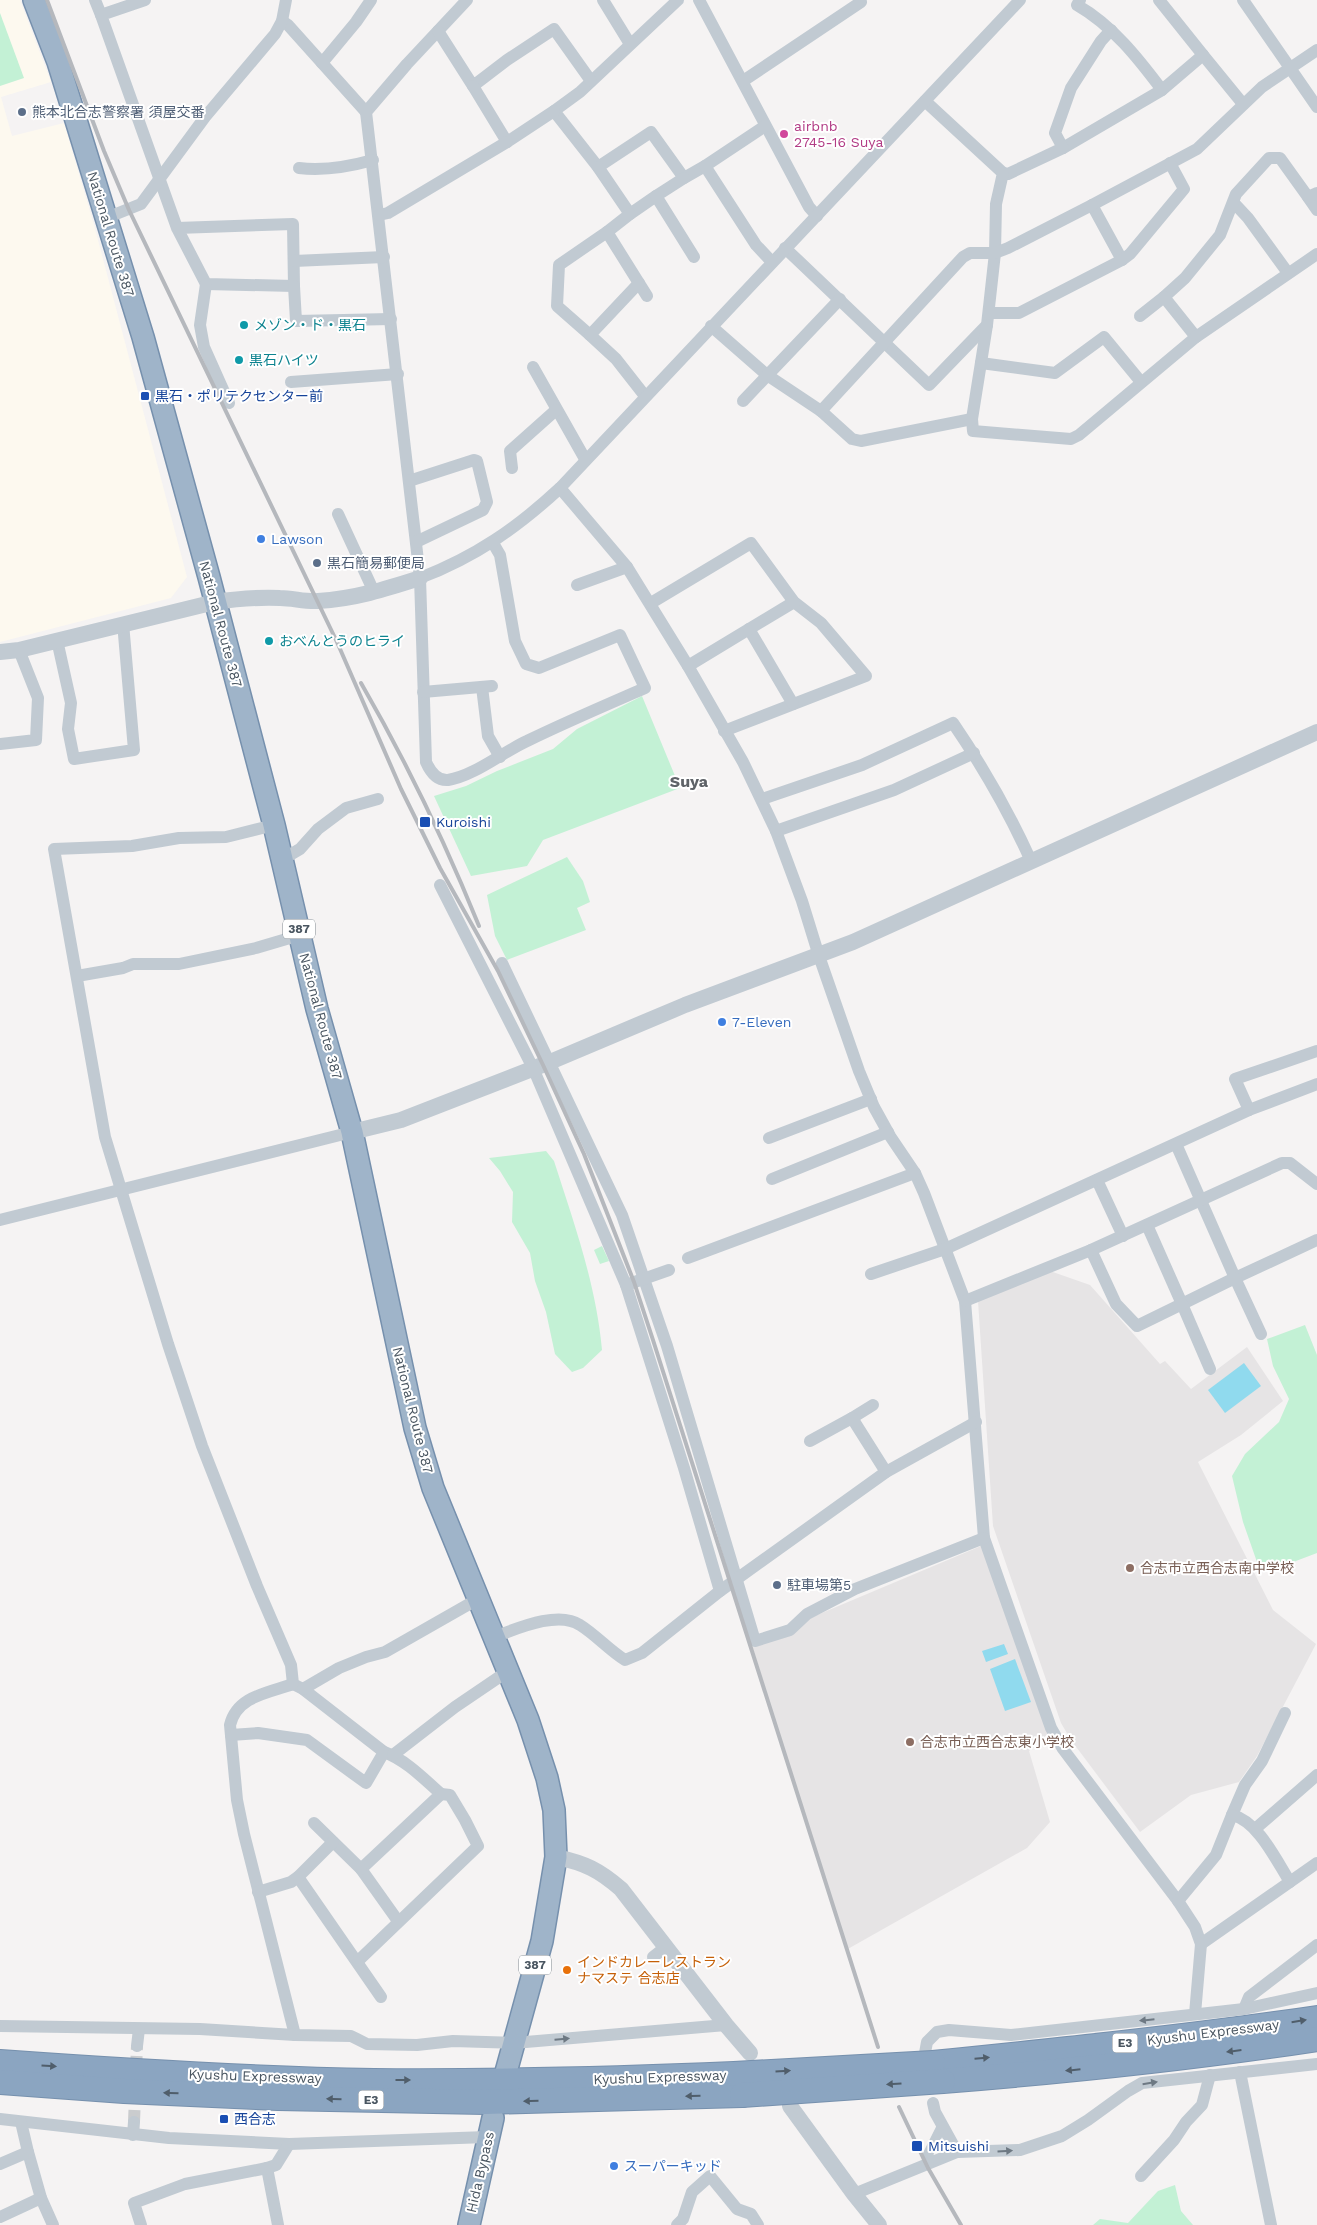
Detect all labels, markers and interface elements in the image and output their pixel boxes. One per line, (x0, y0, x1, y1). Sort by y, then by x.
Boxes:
place label: 熊本北合志警察署 須屋交番 (32, 104, 205, 120)
marker: 熊本北合志警察署 須屋交番 (16, 106, 28, 118)
place label: airbnb 2745-16 Suya (794, 118, 883, 150)
marker: airbnb 2745-16 Suya (778, 128, 790, 140)
street label: National Route 387 (84, 170, 138, 299)
place label: メゾン・ド・黒石 (254, 317, 366, 333)
marker: メゾン・ド・黒石 (238, 319, 250, 331)
place label: 黒石ハイツ (249, 352, 319, 368)
marker: 黒石ハイツ (233, 354, 245, 366)
place label: 黒石・ポリテクセンター前 (155, 388, 323, 404)
marker: 黒石・ポリテクセンター前 (139, 390, 151, 402)
place label: Lawson (271, 531, 323, 547)
marker: Lawson (255, 533, 267, 545)
place label: 黒石簡易郵便局 (327, 555, 425, 571)
marker: 黒石簡易郵便局 (311, 557, 323, 569)
street label: National Route 387 (196, 559, 246, 689)
place label: おべんとうのヒライ (279, 633, 405, 649)
marker: おべんとうのヒライ (263, 635, 275, 647)
district label: Suya (670, 772, 709, 791)
place label: Kuroishi (436, 814, 491, 830)
marker: Kuroishi (418, 815, 432, 829)
road number: 387 (283, 920, 315, 939)
street label: National Route 387 (296, 951, 346, 1081)
place label: 7-Eleven (732, 1014, 791, 1030)
marker: 7-Eleven (716, 1016, 728, 1028)
street label: National Route 387 (390, 1345, 437, 1475)
place label: 合志市立西合志南中学校 (1140, 1560, 1294, 1576)
marker: 合志市立西合志南中学校 (1124, 1562, 1136, 1574)
place label: 駐車場第5 (787, 1577, 851, 1593)
marker: 駐車場第5 (771, 1579, 783, 1591)
place label: 合志市立西合志東小学校 (920, 1734, 1074, 1750)
marker: 合志市立西合志東小学校 (904, 1736, 916, 1748)
place label: インドカレーレストラン ナマステ 合志店 (577, 1954, 731, 1986)
road number: 387 (519, 1956, 551, 1974)
marker: インドカレーレストラン ナマステ 合志店 (561, 1964, 573, 1976)
one-way arrow (1139, 2016, 1155, 2024)
street label: Kyushu Expressway (1146, 2016, 1281, 2048)
one-way arrow (1292, 2016, 1308, 2024)
one-way arrow (554, 2034, 570, 2042)
road number: E3 (1112, 2034, 1138, 2052)
one-way arrow (1226, 2047, 1242, 2055)
one-way arrow (974, 2054, 990, 2062)
one-way arrow (41, 2062, 57, 2070)
street label: Kyushu Expressway (188, 2066, 323, 2086)
one-way arrow (1064, 2066, 1080, 2074)
street label: Kyushu Expressway (593, 2067, 728, 2087)
one-way arrow (775, 2067, 791, 2075)
one-way arrow (395, 2076, 411, 2084)
one-way arrow (1142, 2078, 1158, 2086)
one-way arrow (886, 2081, 902, 2089)
one-way arrow (163, 2089, 179, 2097)
road number: E3 (358, 2090, 384, 2110)
one-way arrow (685, 2093, 701, 2101)
one-way arrow (325, 2095, 341, 2103)
one-way arrow (523, 2097, 539, 2105)
place label: 西合志 (234, 2111, 276, 2127)
marker: 西合志 (218, 2113, 230, 2125)
street label: Hida Bypass (463, 2130, 497, 2214)
place label: Mitsuishi (928, 2138, 989, 2154)
marker: Mitsuishi (910, 2139, 924, 2153)
one-way arrow (998, 2146, 1014, 2154)
place label: スーパーキッド (624, 2158, 722, 2174)
marker: スーパーキッド (608, 2160, 620, 2172)

